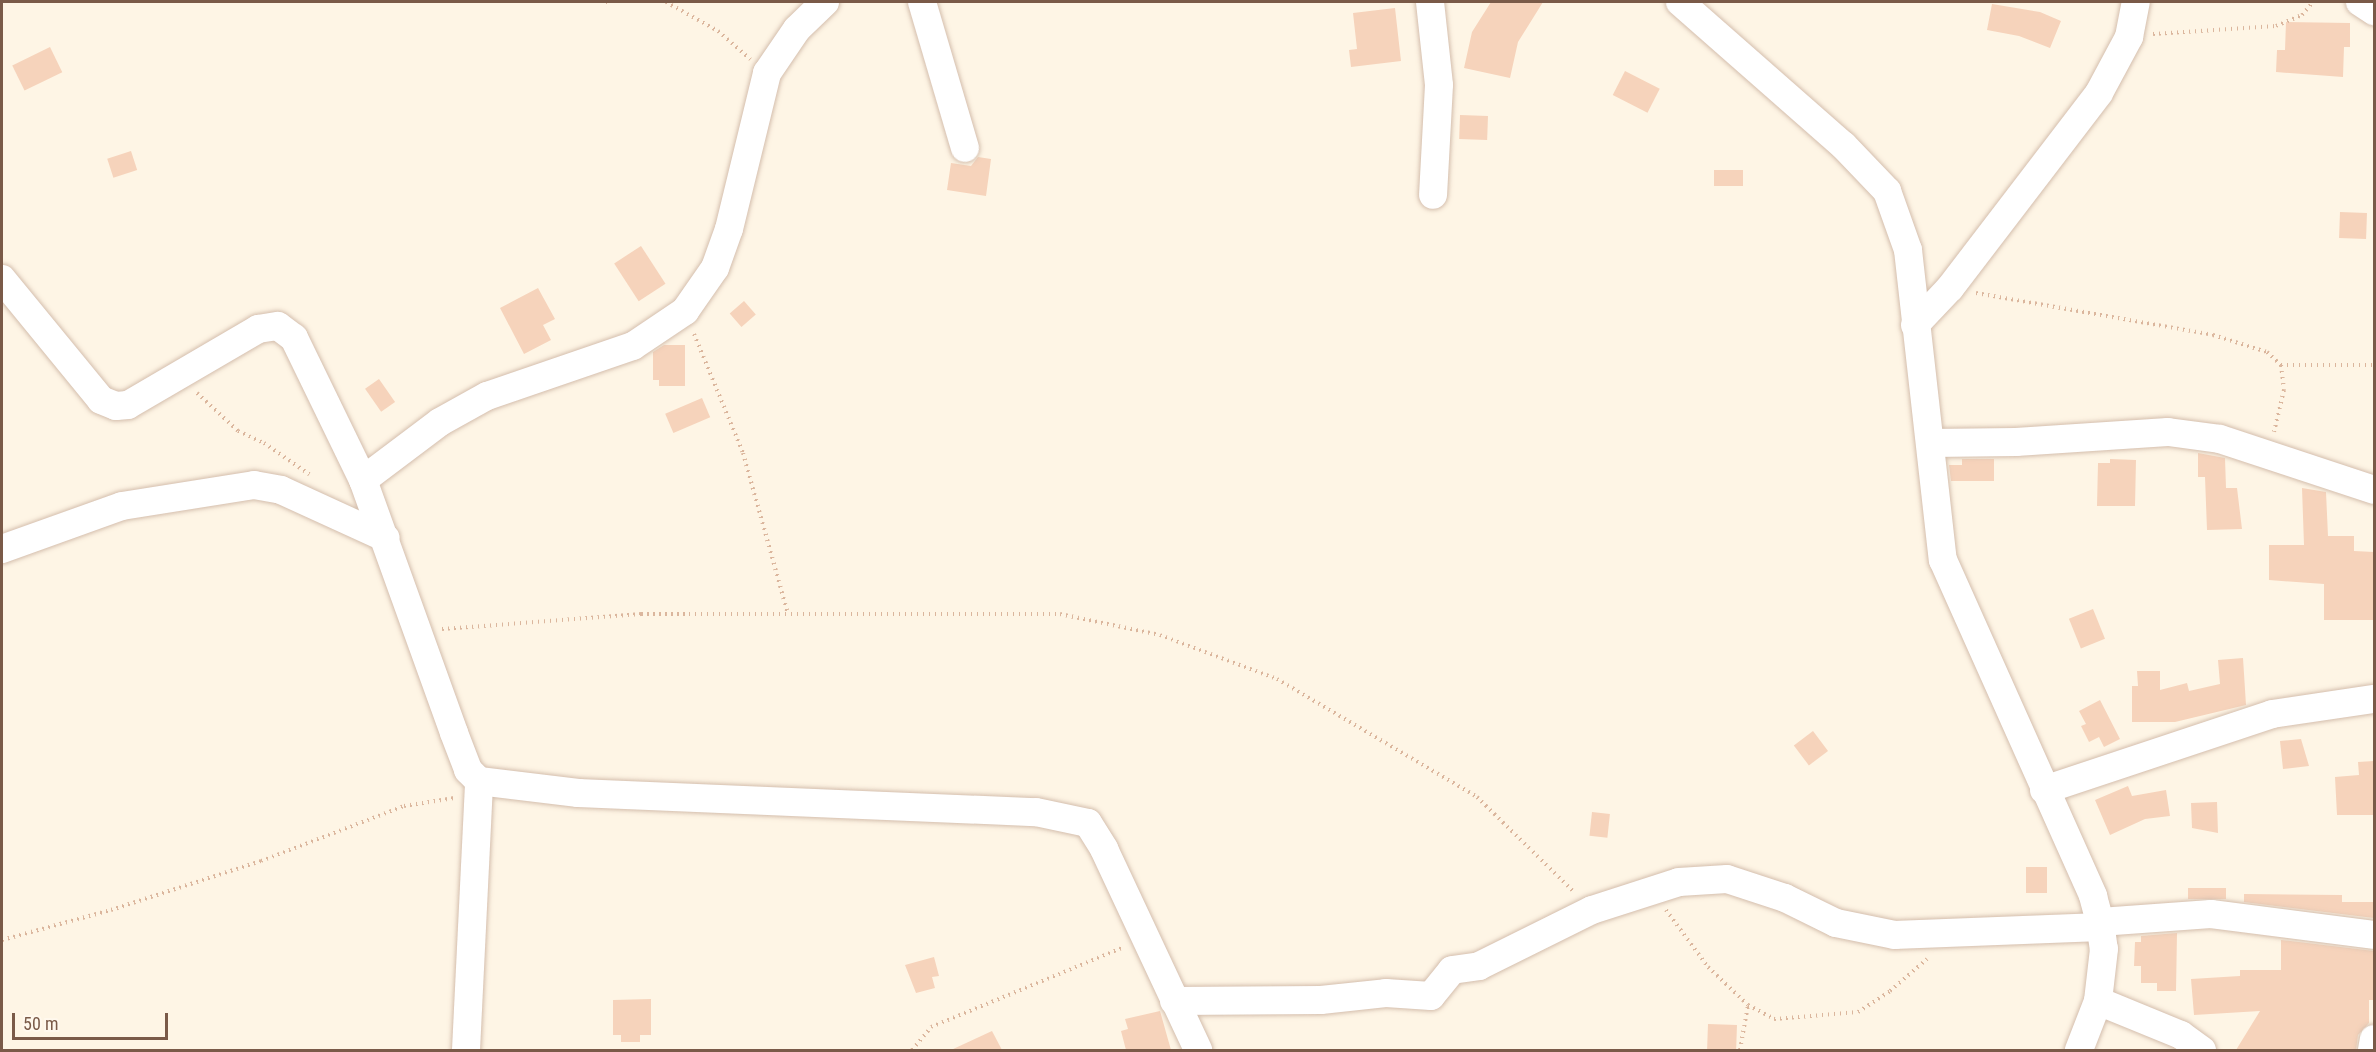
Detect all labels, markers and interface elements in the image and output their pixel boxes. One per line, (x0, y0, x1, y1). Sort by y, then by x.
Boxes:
scale bar (15, 1001, 171, 1039)
text: 50 m (23, 1013, 58, 1034)

